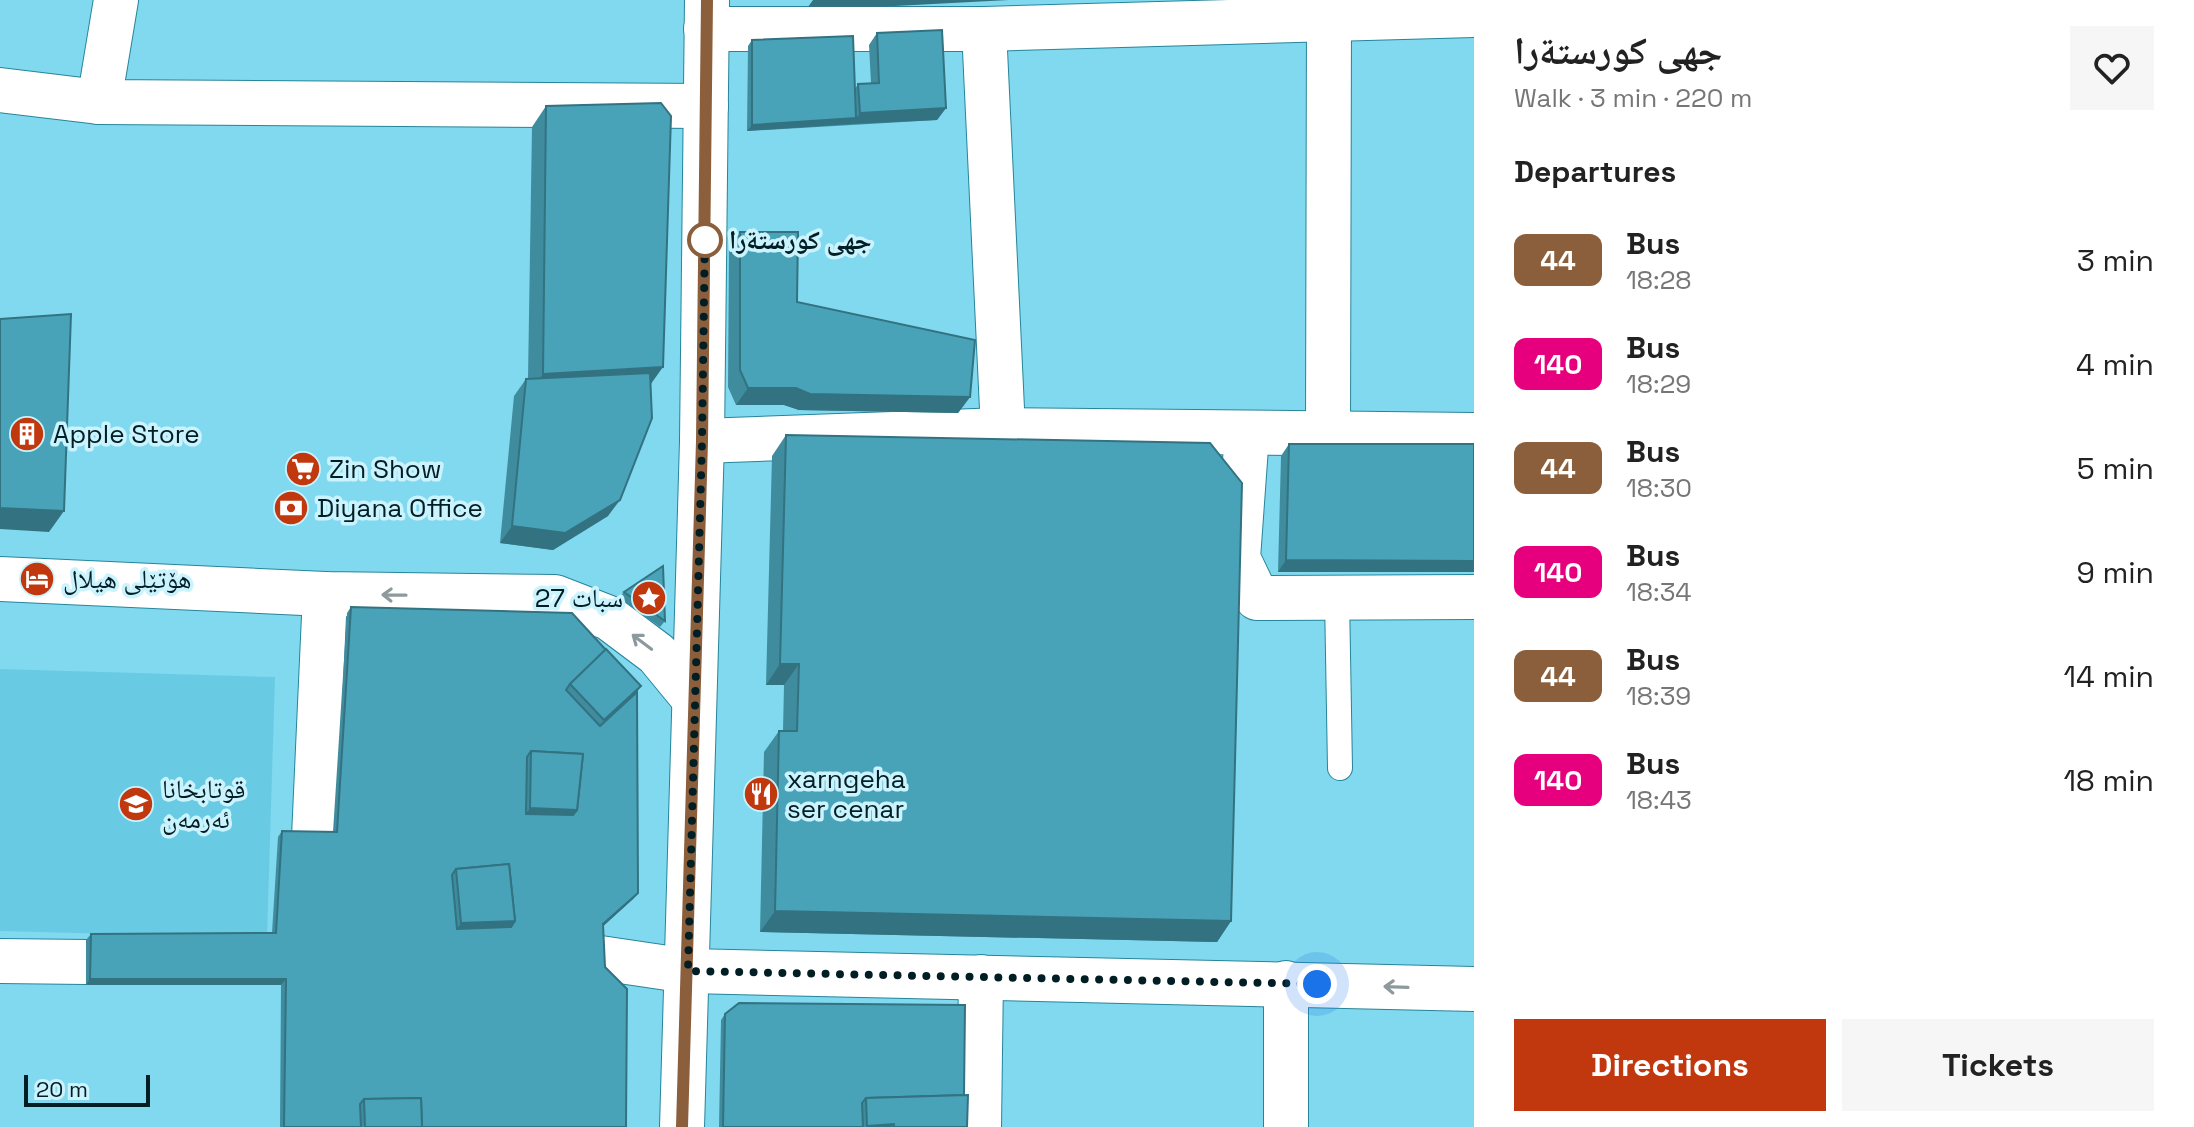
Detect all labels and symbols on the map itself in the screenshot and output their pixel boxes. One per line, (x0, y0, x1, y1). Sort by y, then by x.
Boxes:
marker: جهى كورستةرا (688, 223, 722, 257)
place label: جهى كورستةرا (729, 223, 872, 257)
building icon: Apple Store (8, 415, 46, 453)
place label: Apple Store (53, 417, 200, 451)
supermarket icon: Zin Show (284, 450, 322, 488)
place label: Zin Show (329, 452, 442, 486)
bank icon: Diyana Office (272, 489, 310, 527)
place label: Diyana Office (317, 491, 483, 525)
hotel icon: هۆتێلی هیلال (18, 560, 56, 598)
place label: هۆتێلی هیلال (63, 562, 191, 596)
place icon: 27 سبات (630, 579, 668, 617)
place label: 27 سبات (535, 581, 623, 615)
one-way arrow (381, 587, 408, 603)
one-way arrow (631, 634, 653, 651)
place label: xarngeha ser cenar (787, 762, 906, 826)
place label: قوتابخانا ئه‌رمه‌ن (162, 772, 245, 836)
restaurant icon: xarngeha ser cenar (742, 775, 780, 813)
school or university icon: قوتابخانا ئه‌رمه‌ن (117, 785, 155, 823)
your location (1297, 964, 1337, 1004)
one-way arrow (1383, 979, 1410, 994)
scale bar (24, 1071, 150, 1107)

